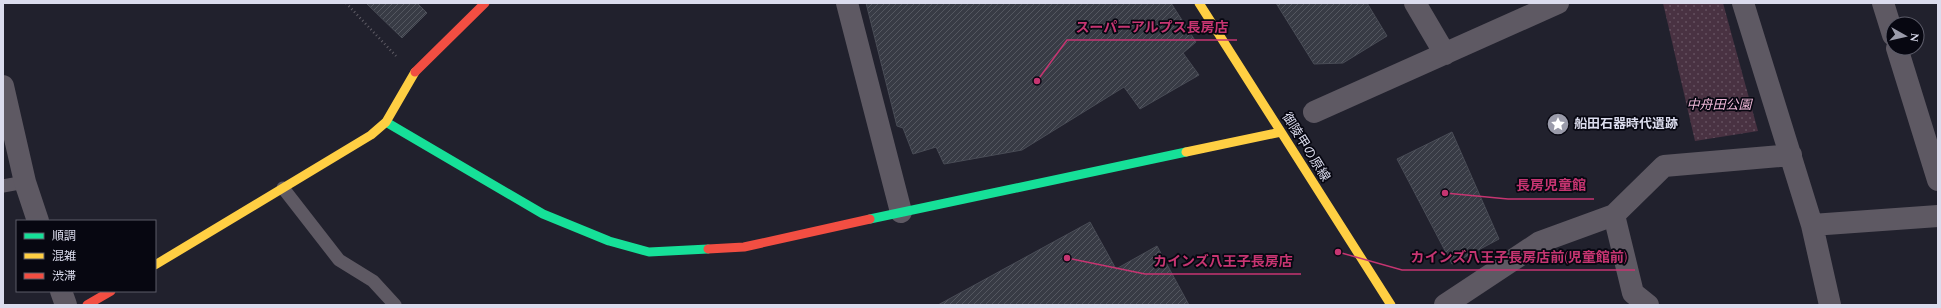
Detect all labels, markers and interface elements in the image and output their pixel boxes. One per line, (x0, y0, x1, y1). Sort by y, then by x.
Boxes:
callout: スーパーアルプス長房店 (1067, 14, 1237, 40)
north arrow (1885, 16, 1925, 56)
text: スーパーアルプス長房店 (1075, 17, 1229, 38)
text: N (1905, 32, 1923, 43)
park label: 中舟田公園 (1686, 95, 1753, 115)
street label: 御陵甲の原線 (1277, 109, 1335, 185)
place icon: 船田石器時代遺跡 (1545, 111, 1571, 137)
place label: 船田石器時代遺跡 (1574, 114, 1678, 134)
callout: 長房児童館 (1508, 173, 1594, 199)
text: 長房児童館 (1516, 175, 1586, 196)
legend (16, 220, 156, 292)
text: 順調 (52, 227, 76, 246)
callout: カインズ八王子長房店前(児童館前) (1402, 244, 1635, 270)
text: 混雑 (52, 247, 76, 266)
text: カインズ八王子長房店前(児童館前) (1410, 247, 1628, 268)
callout: カインズ八王子長房店 (1145, 248, 1301, 274)
text: カインズ八王子長房店 (1153, 251, 1293, 272)
text: 渋滞 (52, 267, 76, 286)

